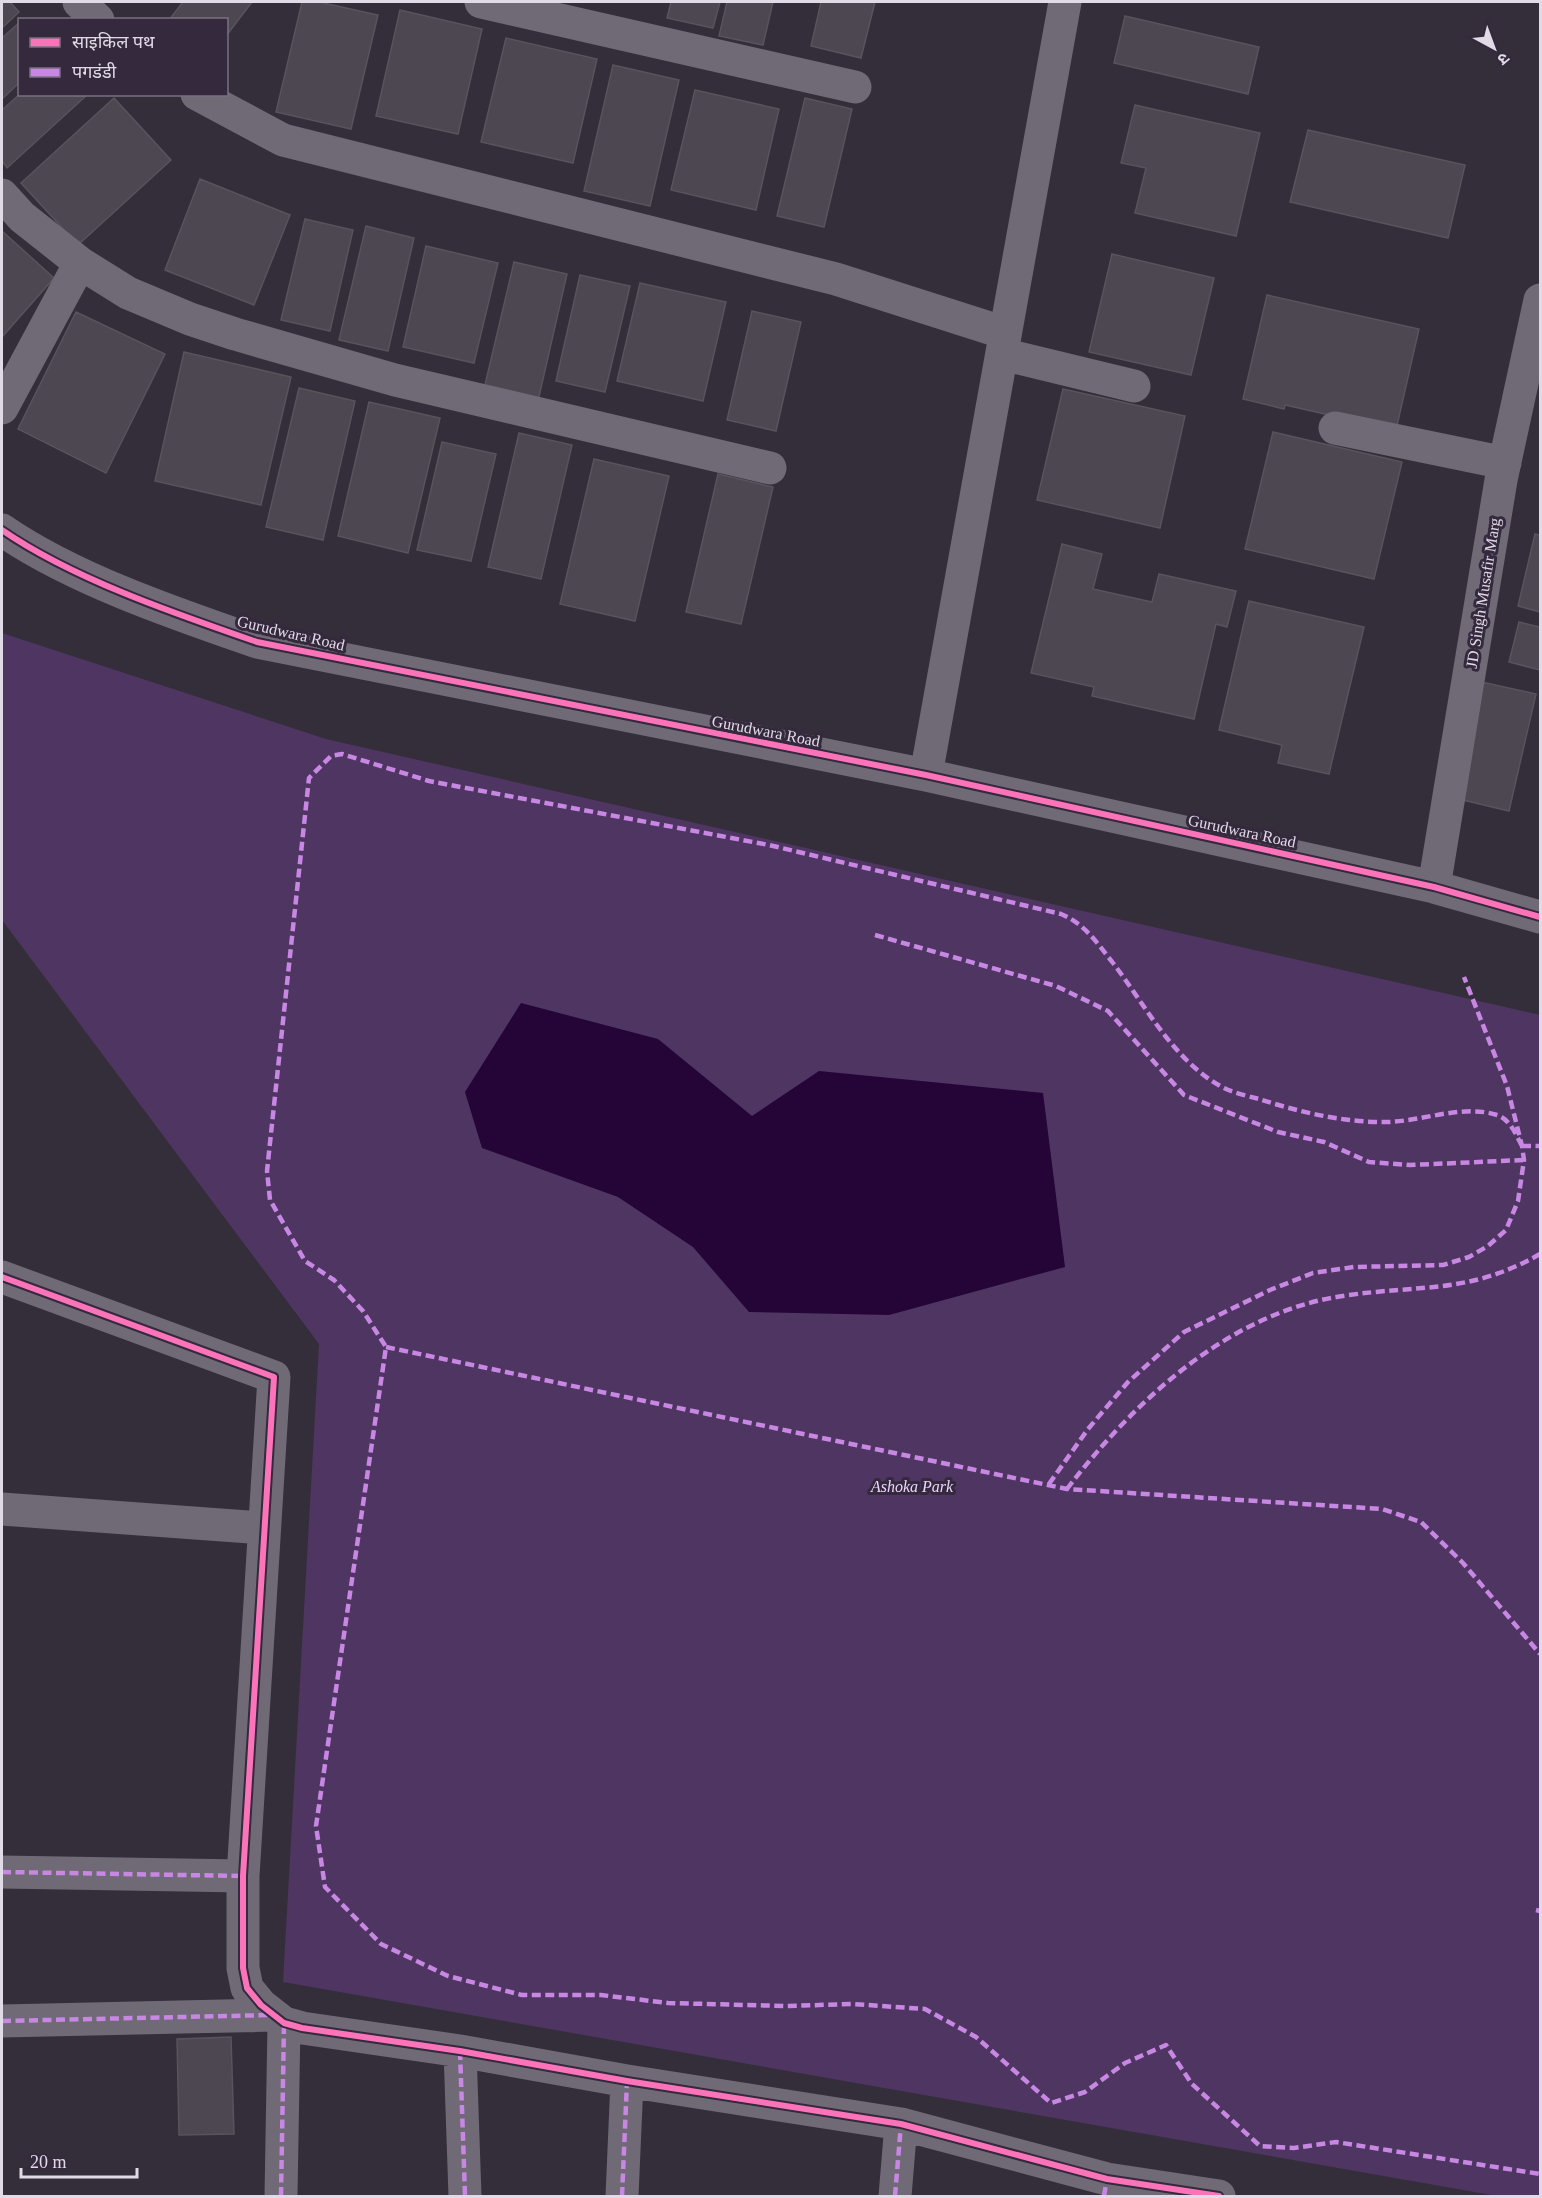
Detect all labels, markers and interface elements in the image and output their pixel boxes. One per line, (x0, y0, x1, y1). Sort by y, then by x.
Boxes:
legend (18, 18, 228, 96)
north arrow (1464, 18, 1524, 78)
text: साइकिल पथ (72, 32, 155, 52)
text: उ (1494, 49, 1513, 69)
text: पगडंडी (72, 62, 117, 82)
street label: JD Singh Musafir Marg (1463, 517, 1504, 670)
street label: Gurudwara Road (236, 612, 346, 654)
street label: Gurudwara Road (711, 712, 821, 750)
street label: Gurudwara Road (1187, 811, 1297, 851)
park label: Ashoka Park (870, 1478, 954, 1495)
scale bar (21, 2141, 136, 2179)
text: 20 m (30, 2152, 67, 2172)

